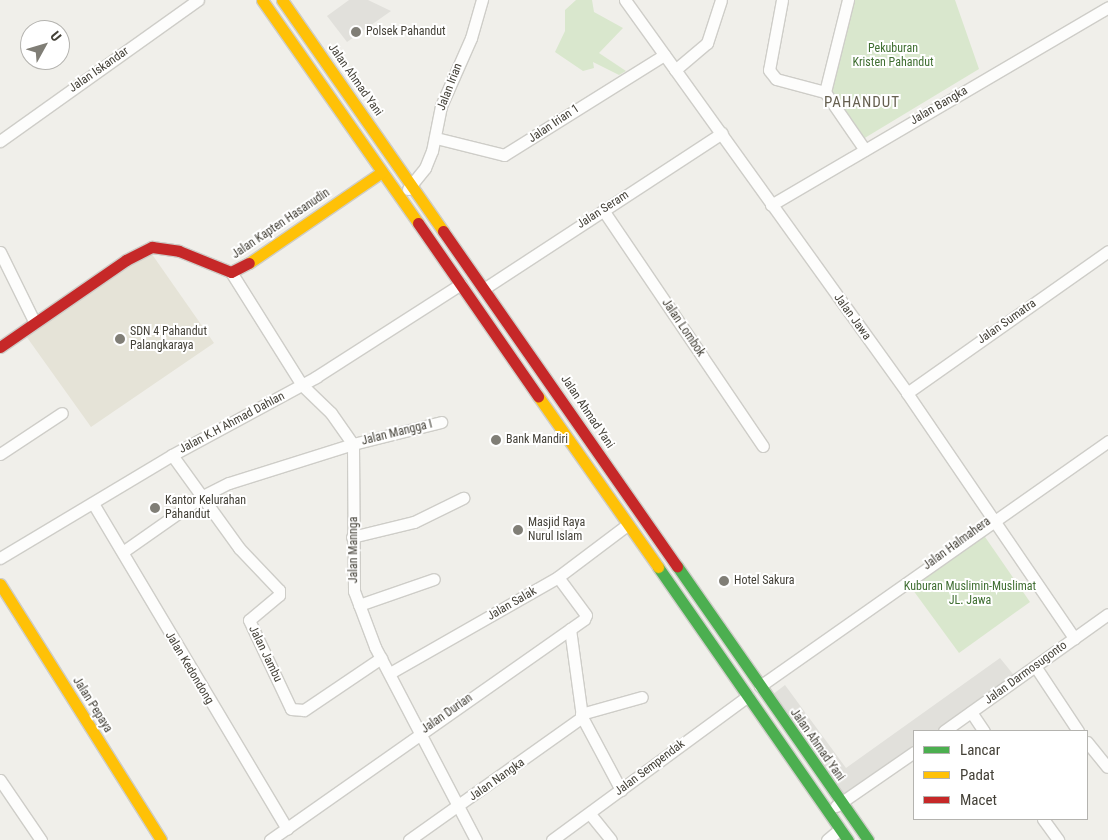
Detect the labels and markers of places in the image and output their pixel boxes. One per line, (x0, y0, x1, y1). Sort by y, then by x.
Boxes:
place label: Polsek Pahandut (366, 25, 446, 39)
marker: Polsek Pahandut (350, 26, 362, 38)
place label: SDN 4 Pahandut Palangkaraya (130, 325, 207, 353)
marker: SDN 4 Pahandut Palangkaraya (114, 333, 126, 345)
place label: Bank Mandiri (506, 433, 568, 447)
marker: Bank Mandiri (490, 434, 502, 446)
place label: Kantor Kelurahan Pahandut (165, 494, 246, 522)
marker: Kantor Kelurahan Pahandut (149, 502, 161, 514)
place label: Masjid Raya Nurul Islam (528, 516, 585, 544)
marker: Masjid Raya Nurul Islam (512, 524, 524, 536)
place label: Hotel Sakura (734, 574, 794, 588)
marker: Hotel Sakura (718, 575, 730, 587)

